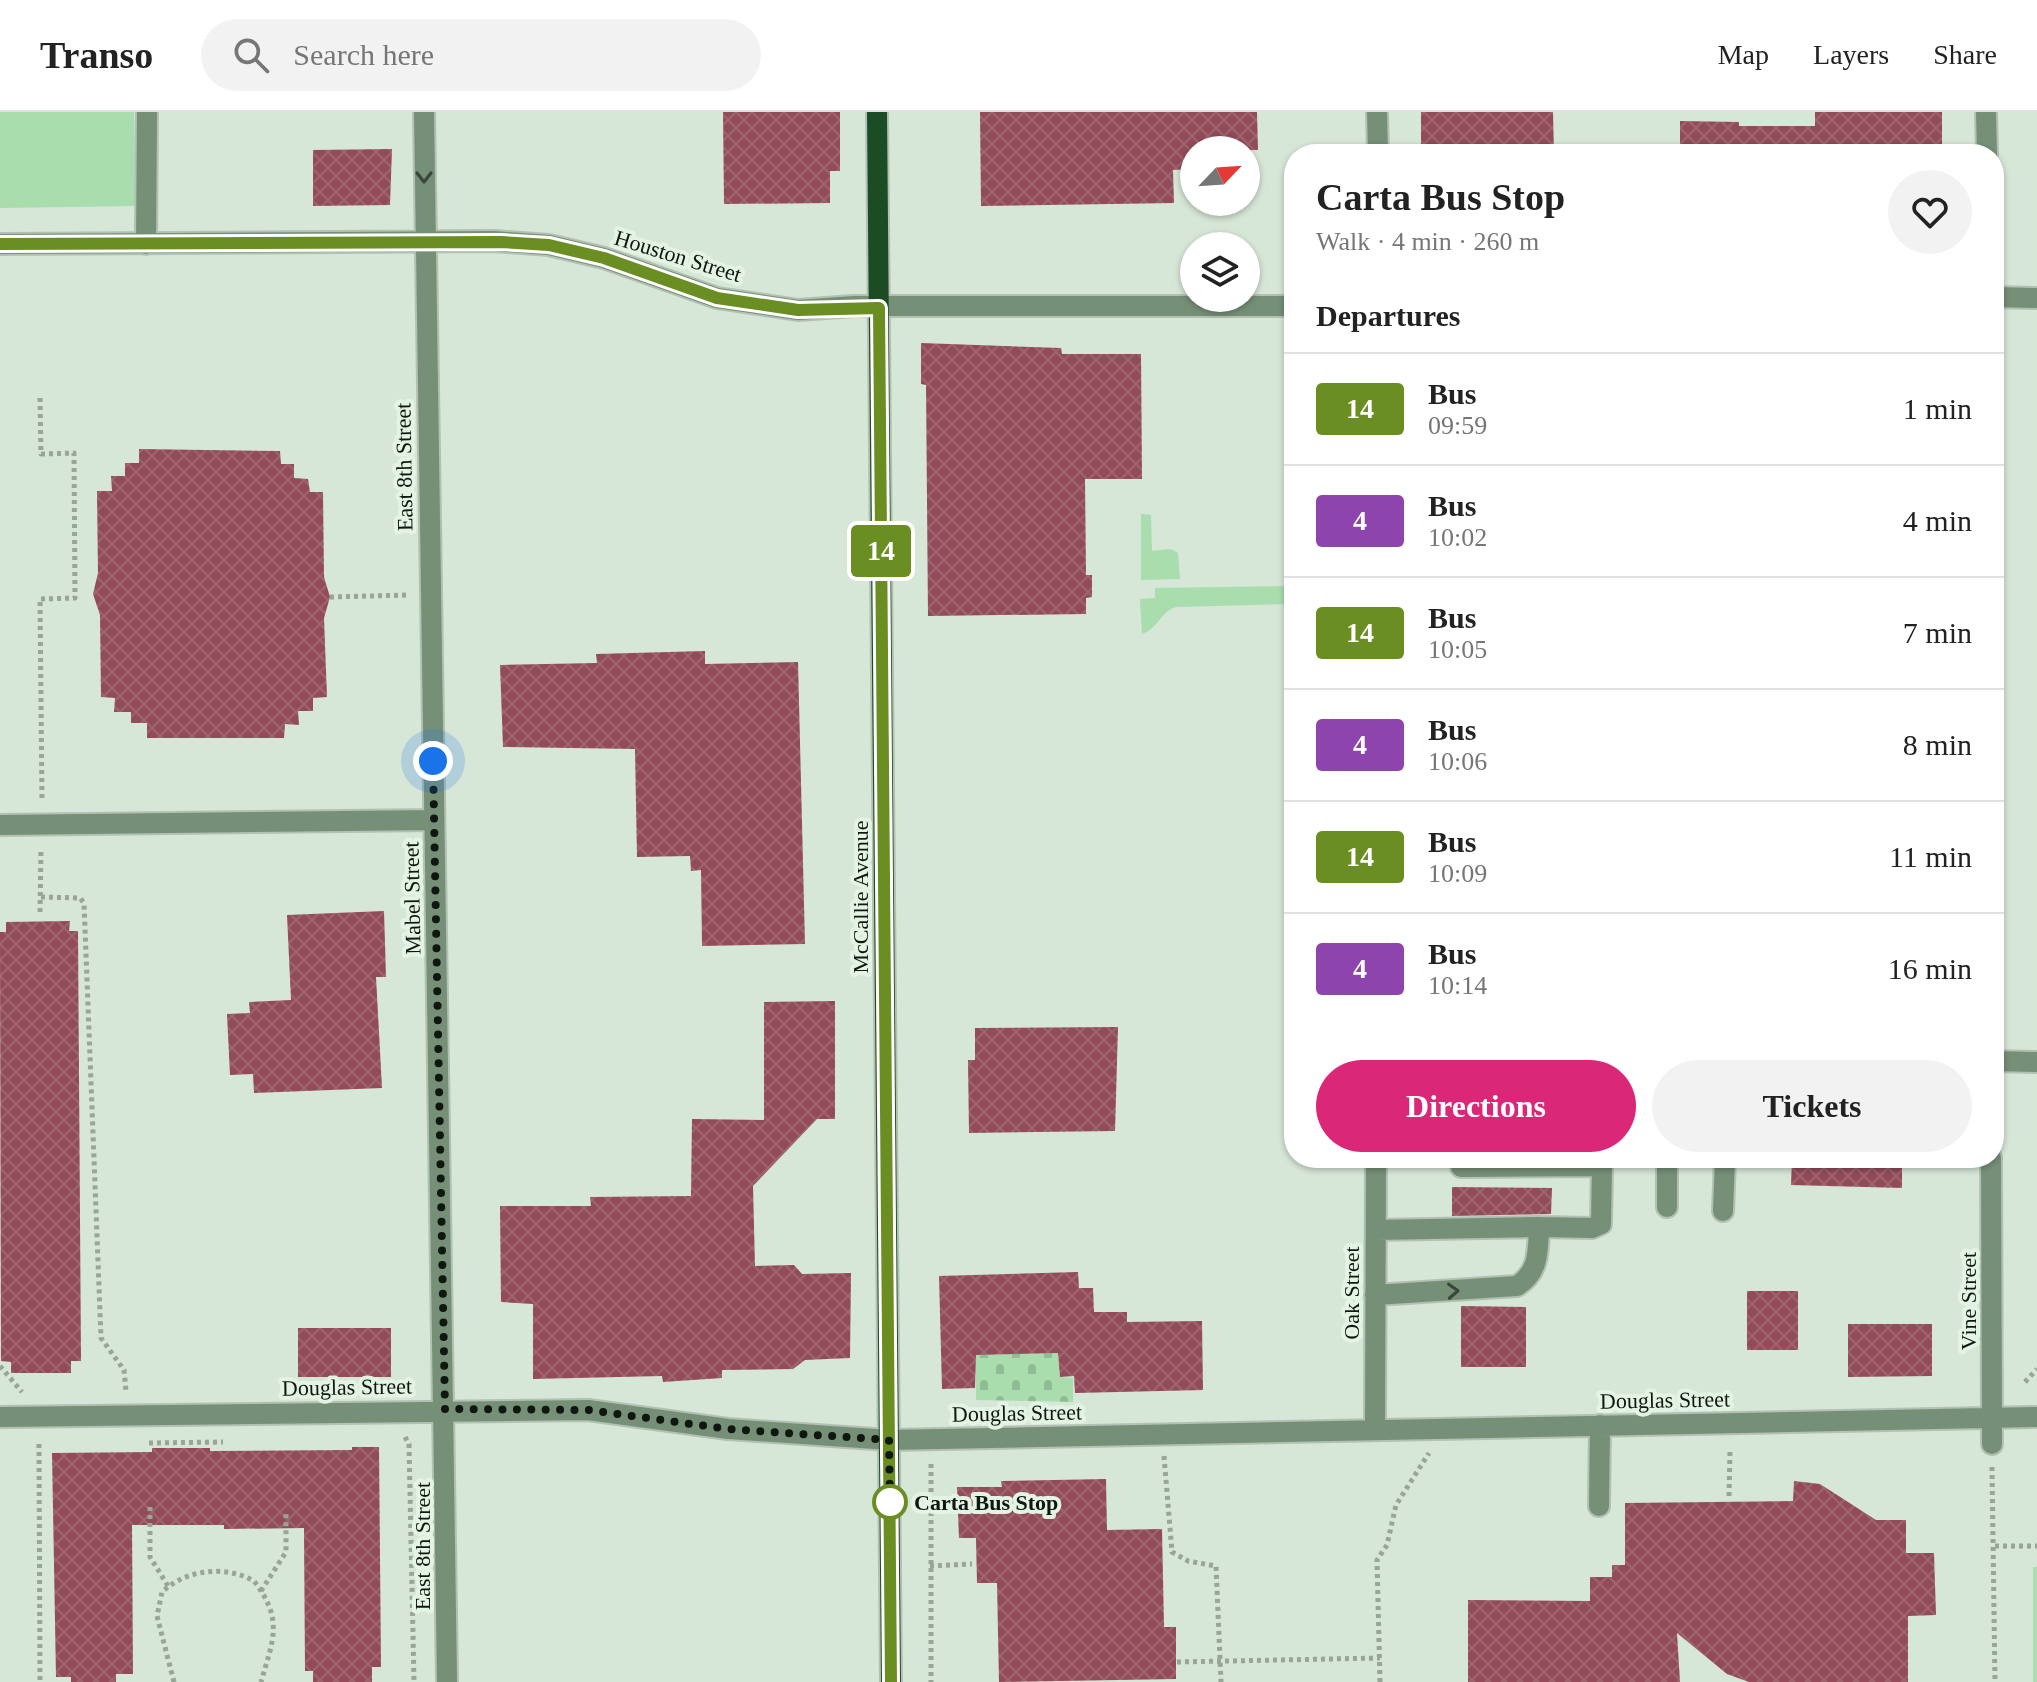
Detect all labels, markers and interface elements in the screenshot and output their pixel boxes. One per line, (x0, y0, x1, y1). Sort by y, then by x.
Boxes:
search box (201, 19, 761, 91)
icon: search (229, 33, 273, 77)
text: Transo (40, 34, 153, 76)
text: Search here (293, 38, 434, 71)
text: Map (1718, 39, 1769, 70)
text: Layers (1813, 39, 1889, 70)
text: Share (1933, 39, 1997, 70)
north arrow (1180, 136, 1260, 216)
map controls (1180, 136, 1260, 312)
button: heart (1888, 170, 1972, 254)
one-way arrow (415, 171, 433, 184)
text: Carta Bus Stop (1316, 176, 1565, 218)
street label: Houston Street (612, 225, 744, 287)
text: Walk · 4 min · 260 m (1316, 227, 1539, 256)
button: layers (1180, 232, 1260, 312)
text: Departures (1316, 299, 1460, 332)
text: Bus (1428, 377, 1476, 410)
text: 1 min (1903, 392, 1972, 425)
text: 14 (1346, 393, 1374, 424)
street label: East 8th Street (390, 403, 418, 531)
text: 09:59 (1428, 411, 1487, 440)
text: Bus (1428, 489, 1476, 522)
text: 4 min (1903, 504, 1972, 537)
text: 4 (1353, 505, 1367, 536)
text: 10:02 (1428, 523, 1487, 552)
line badge: 14 (845, 525, 917, 577)
text: 14 (867, 535, 895, 566)
text: Bus (1428, 601, 1476, 634)
text: 7 min (1903, 616, 1972, 649)
text: 14 (1346, 617, 1374, 648)
text: 10:05 (1428, 635, 1487, 664)
text: Bus (1428, 713, 1476, 746)
text: 8 min (1903, 728, 1972, 761)
text: 4 (1353, 729, 1367, 760)
your location (413, 741, 453, 781)
text: 10:06 (1428, 747, 1487, 776)
street label: McCallie Avenue (848, 821, 873, 973)
text: Bus (1428, 825, 1476, 858)
text: 11 min (1889, 840, 1972, 873)
street label: Mabel Street (399, 841, 425, 955)
text: 14 (1346, 841, 1374, 872)
text: 10:09 (1428, 859, 1487, 888)
text: Bus (1428, 937, 1476, 970)
text: 16 min (1888, 952, 1972, 985)
text: 4 (1353, 953, 1367, 984)
text: 10:14 (1428, 971, 1487, 1000)
button: Directions (1316, 1060, 1636, 1152)
button: Tickets (1652, 1060, 1972, 1152)
street label: Oak Street (1339, 1246, 1364, 1340)
street label: Vine Street (1956, 1252, 1981, 1350)
one-way arrow (1447, 1282, 1460, 1299)
street label: Douglas Street (282, 1373, 412, 1401)
street label: Douglas Street (1600, 1386, 1730, 1414)
street label: Douglas Street (952, 1399, 1082, 1427)
street label: East 8th Street (410, 1482, 435, 1610)
marker: Carta Bus Stop (873, 1485, 907, 1519)
place label: Carta Bus Stop (914, 1490, 1058, 1515)

